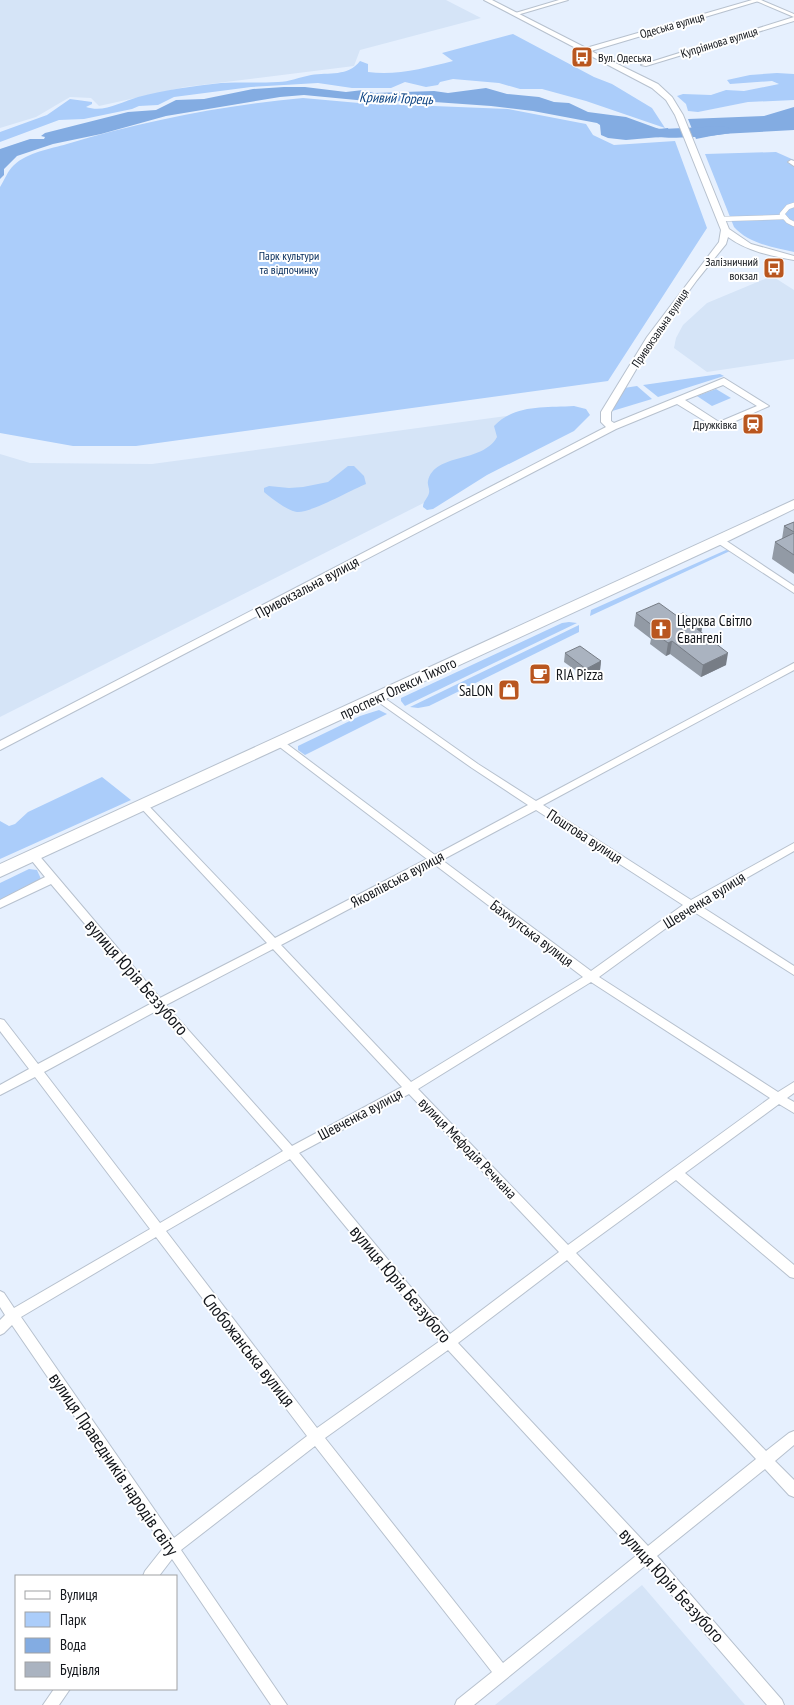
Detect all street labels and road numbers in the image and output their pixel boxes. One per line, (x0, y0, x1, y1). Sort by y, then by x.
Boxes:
street label: Одеська вулиця (638, 9, 706, 41)
street label: Купріянова вулиця (679, 23, 760, 61)
street label: Привокзальна вулиця (628, 285, 692, 370)
street label: Привокзальна вулиця (252, 552, 362, 622)
street label: проспект Олекси Тихого (337, 653, 459, 723)
street label: Поштова вулиця (544, 805, 626, 868)
street label: Яковлівська вулиця (347, 846, 447, 912)
street label: Шевченка вулиця (660, 867, 749, 933)
street label: Бахмутська вулиця (486, 895, 578, 971)
street label: вулиця Юрія Беззубого (80, 914, 194, 1040)
street label: Шевченка вулиця (314, 1084, 406, 1144)
street label: вулиця Мефодія Речмана (415, 1093, 521, 1203)
street label: вулиця Юрія Беззубого (345, 1220, 457, 1348)
street label: Слобожанська вулиця (197, 1289, 301, 1411)
street label: вулиця Праведників народів світу (44, 1368, 184, 1560)
street label: вулиця Юрія Беззубого (614, 1523, 730, 1647)

